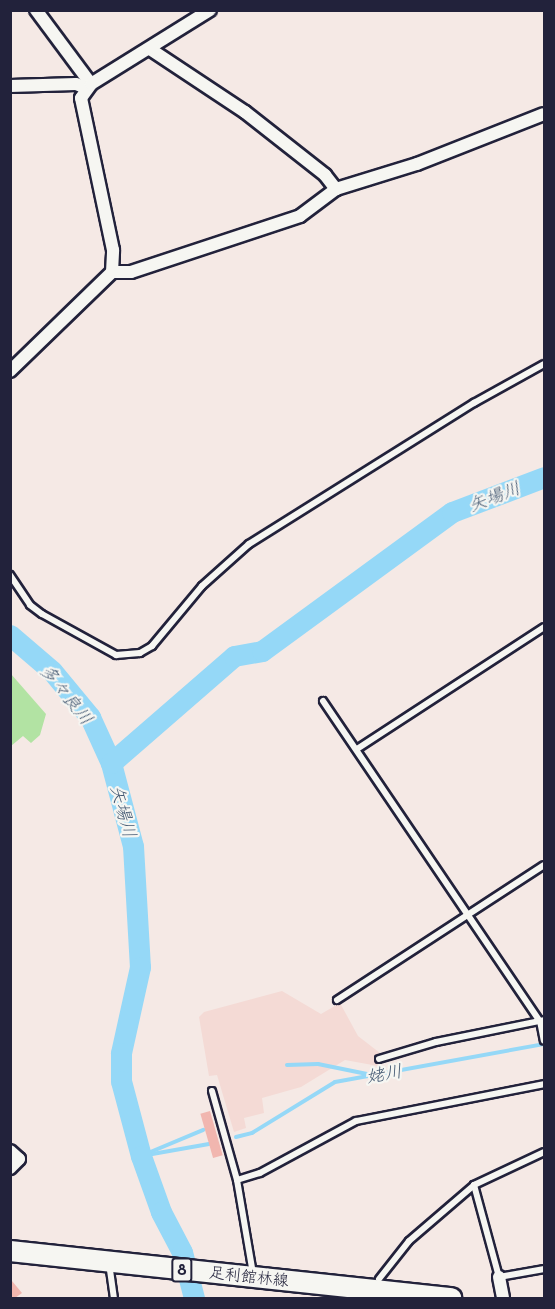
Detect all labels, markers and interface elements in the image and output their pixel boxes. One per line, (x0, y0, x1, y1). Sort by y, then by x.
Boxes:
water label: 矢場川 (465, 476, 523, 516)
water label: 多々良川 (36, 659, 98, 729)
water label: 矢場川 (107, 782, 141, 840)
water label: 姥川 (364, 1059, 404, 1087)
road number: 8 (170, 1258, 194, 1282)
street label: 足利館林線 (208, 1262, 290, 1290)

